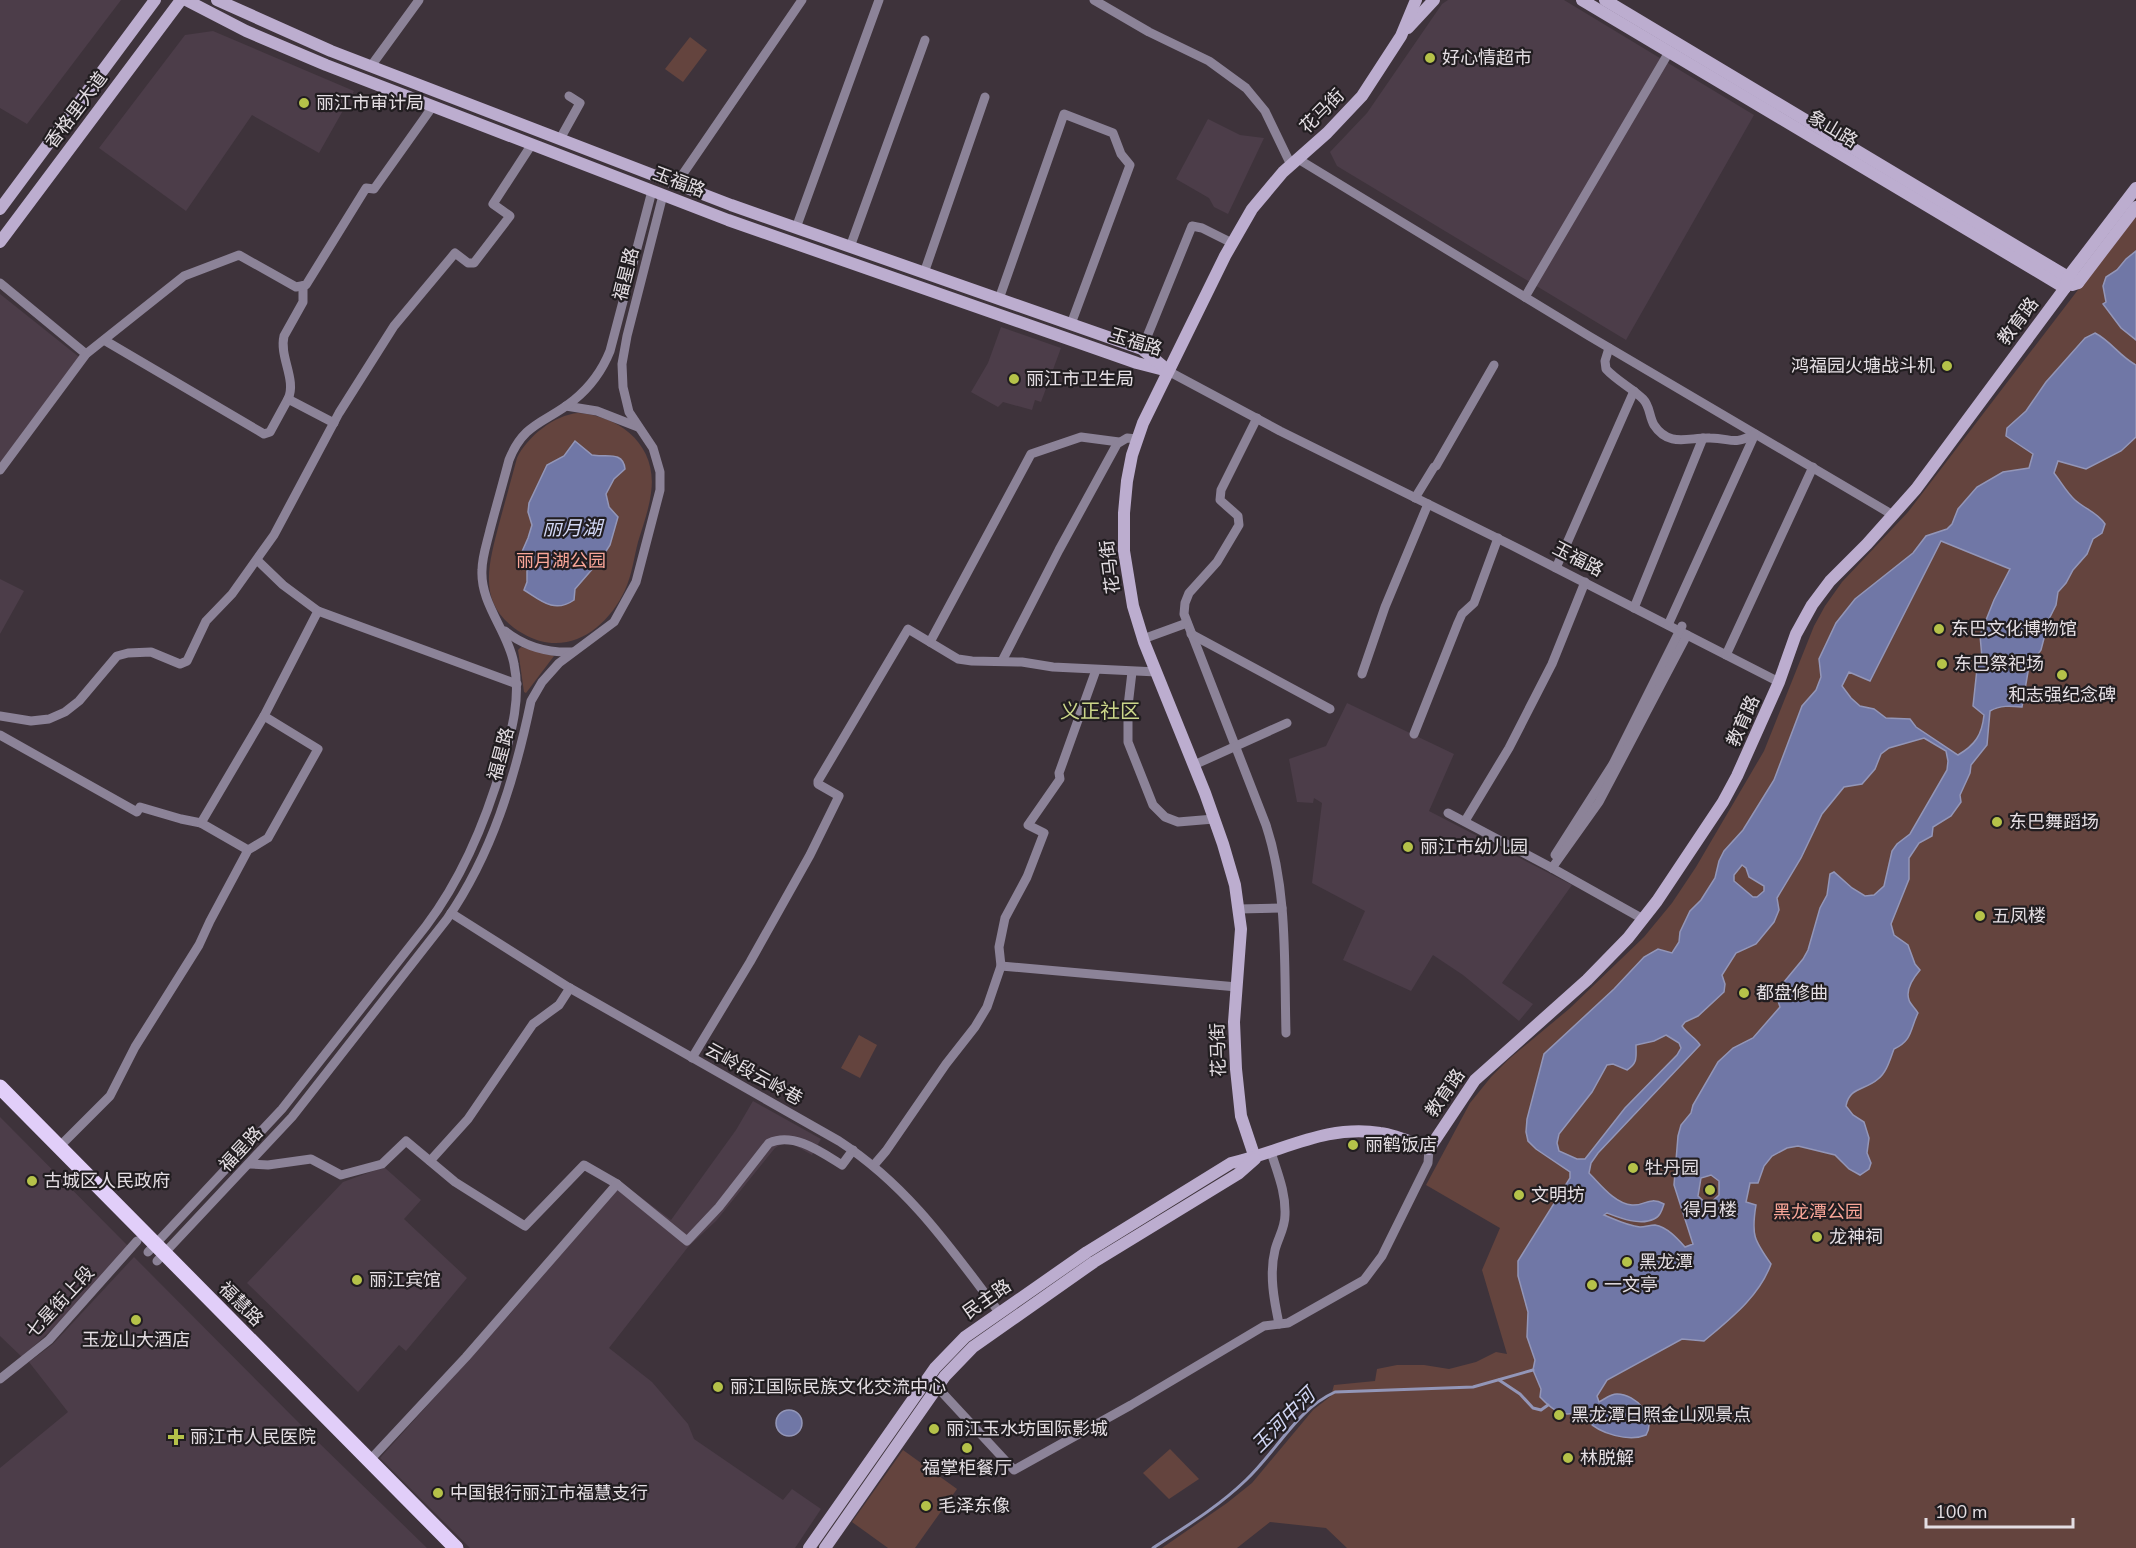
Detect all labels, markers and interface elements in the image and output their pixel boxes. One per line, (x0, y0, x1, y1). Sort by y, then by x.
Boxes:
place label: 好心情超市 (1442, 46, 1532, 70)
marker: 好心情超市 (1423, 51, 1437, 65)
street label: 香格里大道 (39, 67, 113, 153)
street label: 花马街 (1294, 83, 1350, 139)
place label: 丽江市审计局 (316, 91, 424, 115)
marker: 丽江市审计局 (297, 96, 311, 110)
street label: 象山路 (1804, 105, 1862, 153)
street label: 玉福路 (649, 161, 709, 203)
street label: 福星路 (608, 245, 644, 303)
street label: 教育路 (1992, 292, 2044, 350)
street label: 玉福路 (1107, 323, 1165, 361)
place label: 鸿福园火塘战斗机 (1791, 354, 1935, 378)
marker: 鸿福园火塘战斗机 (1940, 359, 1954, 373)
place label: 丽江市卫生局 (1026, 367, 1134, 391)
marker: 丽江市卫生局 (1007, 372, 1021, 386)
water label: 丽月湖 (542, 515, 605, 542)
street label: 玉福路 (1548, 536, 1608, 582)
street label: 花马街 (1095, 539, 1125, 595)
park label: 丽月湖公园 (516, 549, 606, 573)
place label: 东巴文化博物馆 (1951, 617, 2077, 641)
marker: 东巴文化博物馆 (1932, 622, 1946, 636)
place label: 东巴祭祀场 (1954, 652, 2044, 676)
marker: 东巴祭祀场 (1935, 657, 1949, 671)
marker: 和志强纪念碑 (2055, 668, 2069, 682)
place label: 和志强纪念碑 (2008, 683, 2116, 707)
street label: 教育路 (1721, 691, 1765, 751)
district label: 义正社区 (1060, 698, 1140, 725)
street label: 福星路 (482, 725, 520, 783)
place label: 东巴舞蹈场 (2009, 810, 2099, 834)
marker: 东巴舞蹈场 (1990, 815, 2004, 829)
place label: 丽江市幼儿园 (1420, 835, 1528, 859)
marker: 丽江市幼儿园 (1401, 840, 1415, 854)
place label: 五凤楼 (1992, 904, 2046, 928)
marker: 五凤楼 (1973, 909, 1987, 923)
place label: 都盘修曲 (1756, 981, 1828, 1005)
marker: 都盘修曲 (1737, 986, 1751, 1000)
street label: 花马街 (1205, 1023, 1231, 1077)
street label: 云岭段云岭巷 (701, 1037, 807, 1111)
street label: 教育路 (1420, 1064, 1470, 1122)
street label: 福星路 (214, 1121, 268, 1177)
place label: 丽鹤饭店 (1365, 1133, 1437, 1157)
marker: 丽鹤饭店 (1346, 1138, 1360, 1152)
place label: 牡丹园 (1645, 1156, 1699, 1180)
marker: 牡丹园 (1626, 1161, 1640, 1175)
place label: 古城区人民政府 (44, 1169, 170, 1193)
marker: 古城区人民政府 (25, 1174, 39, 1188)
place label: 文明坊 (1531, 1183, 1585, 1207)
marker: 得月楼 (1703, 1183, 1717, 1197)
marker: 文明坊 (1512, 1188, 1526, 1202)
place label: 得月楼 (1683, 1198, 1737, 1222)
park label: 黑龙潭公园 (1773, 1200, 1863, 1224)
place label: 龙神祠 (1829, 1225, 1883, 1249)
marker: 龙神祠 (1810, 1230, 1824, 1244)
place label: 黑龙潭 (1639, 1250, 1693, 1274)
marker: 黑龙潭 (1620, 1255, 1634, 1269)
street label: 七星街上段 (21, 1261, 99, 1343)
place label: 丽江宾馆 (369, 1268, 441, 1292)
marker: 丽江宾馆 (350, 1273, 364, 1287)
place label: 一文亭 (1604, 1273, 1658, 1297)
street label: 民主路 (958, 1274, 1016, 1324)
street label: 福慧路 (213, 1276, 269, 1332)
marker: 一文亭 (1585, 1278, 1599, 1292)
marker: 玉龙山大酒店 (129, 1313, 143, 1327)
place label: 玉龙山大酒店 (82, 1328, 190, 1352)
place label: 丽江国际民族文化交流中心 (730, 1375, 946, 1399)
marker: 丽江国际民族文化交流中心 (711, 1380, 725, 1394)
water label: 玉河中河 (1246, 1380, 1324, 1458)
place label: 黑龙潭日照金山观景点 (1571, 1403, 1751, 1427)
marker: 黑龙潭日照金山观景点 (1552, 1408, 1566, 1422)
place label: 丽江玉水坊国际影城 (946, 1417, 1108, 1441)
marker: 丽江玉水坊国际影城 (927, 1422, 941, 1436)
place label: 丽江市人民医院 (190, 1425, 316, 1449)
marker: 丽江市人民医院 (167, 1428, 185, 1446)
marker: 福掌柜餐厅 (960, 1441, 974, 1455)
place label: 林脱解 (1580, 1446, 1634, 1470)
marker: 林脱解 (1561, 1451, 1575, 1465)
place label: 福掌柜餐厅 (922, 1456, 1012, 1480)
place label: 中国银行丽江市福慧支行 (450, 1481, 648, 1505)
marker: 中国银行丽江市福慧支行 (431, 1486, 445, 1500)
scale bar (1926, 1491, 2073, 1529)
place label: 毛泽东像 (938, 1494, 1010, 1518)
marker: 毛泽东像 (919, 1499, 933, 1513)
text: 100 m (1935, 1500, 1987, 1524)

